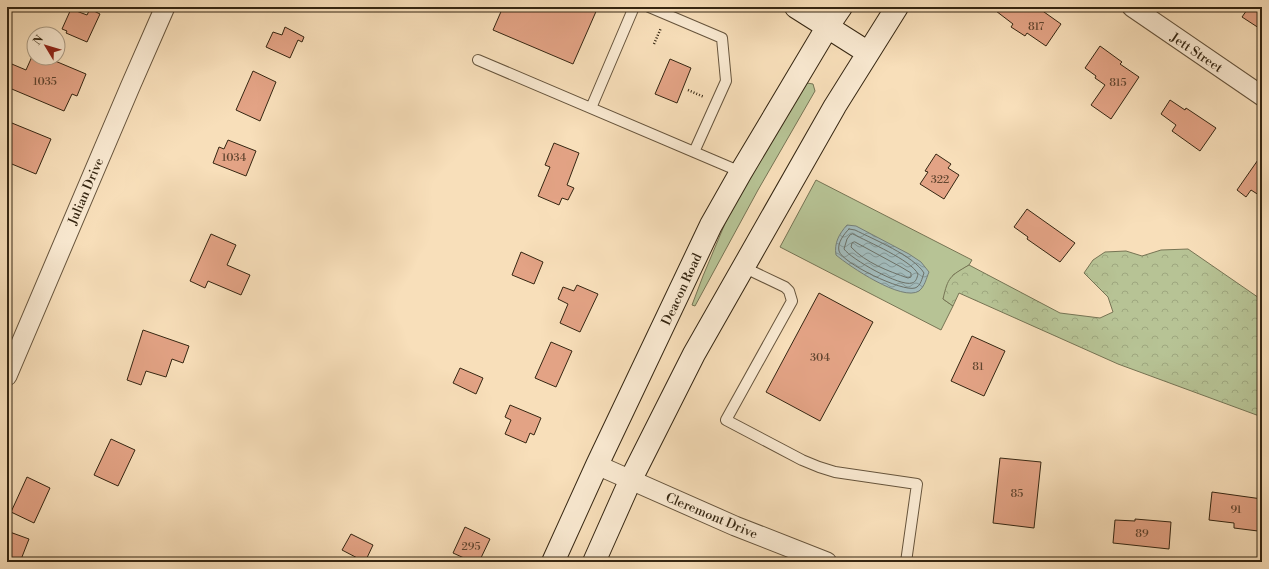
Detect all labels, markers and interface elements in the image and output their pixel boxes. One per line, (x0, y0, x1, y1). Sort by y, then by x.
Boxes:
house number: 817 (1028, 20, 1045, 34)
north arrow (26, 26, 66, 66)
street label: Jett Street (1167, 29, 1226, 76)
text: N (31, 32, 47, 48)
house number: 1035 (33, 75, 57, 89)
house number: 815 (1109, 76, 1127, 90)
house number: 1034 (222, 151, 247, 165)
street label: Julian Drive (64, 155, 107, 228)
house number: 322 (931, 173, 949, 187)
street label: Deacon Road (658, 250, 706, 328)
house number: 304 (810, 351, 830, 365)
house number: 81 (972, 360, 984, 374)
house number: 85 (1011, 487, 1023, 501)
street label: Cleremont Drive (663, 489, 760, 543)
house number: 91 (1230, 503, 1242, 517)
house number: 89 (1135, 527, 1149, 541)
house number: 295 (462, 540, 481, 554)

